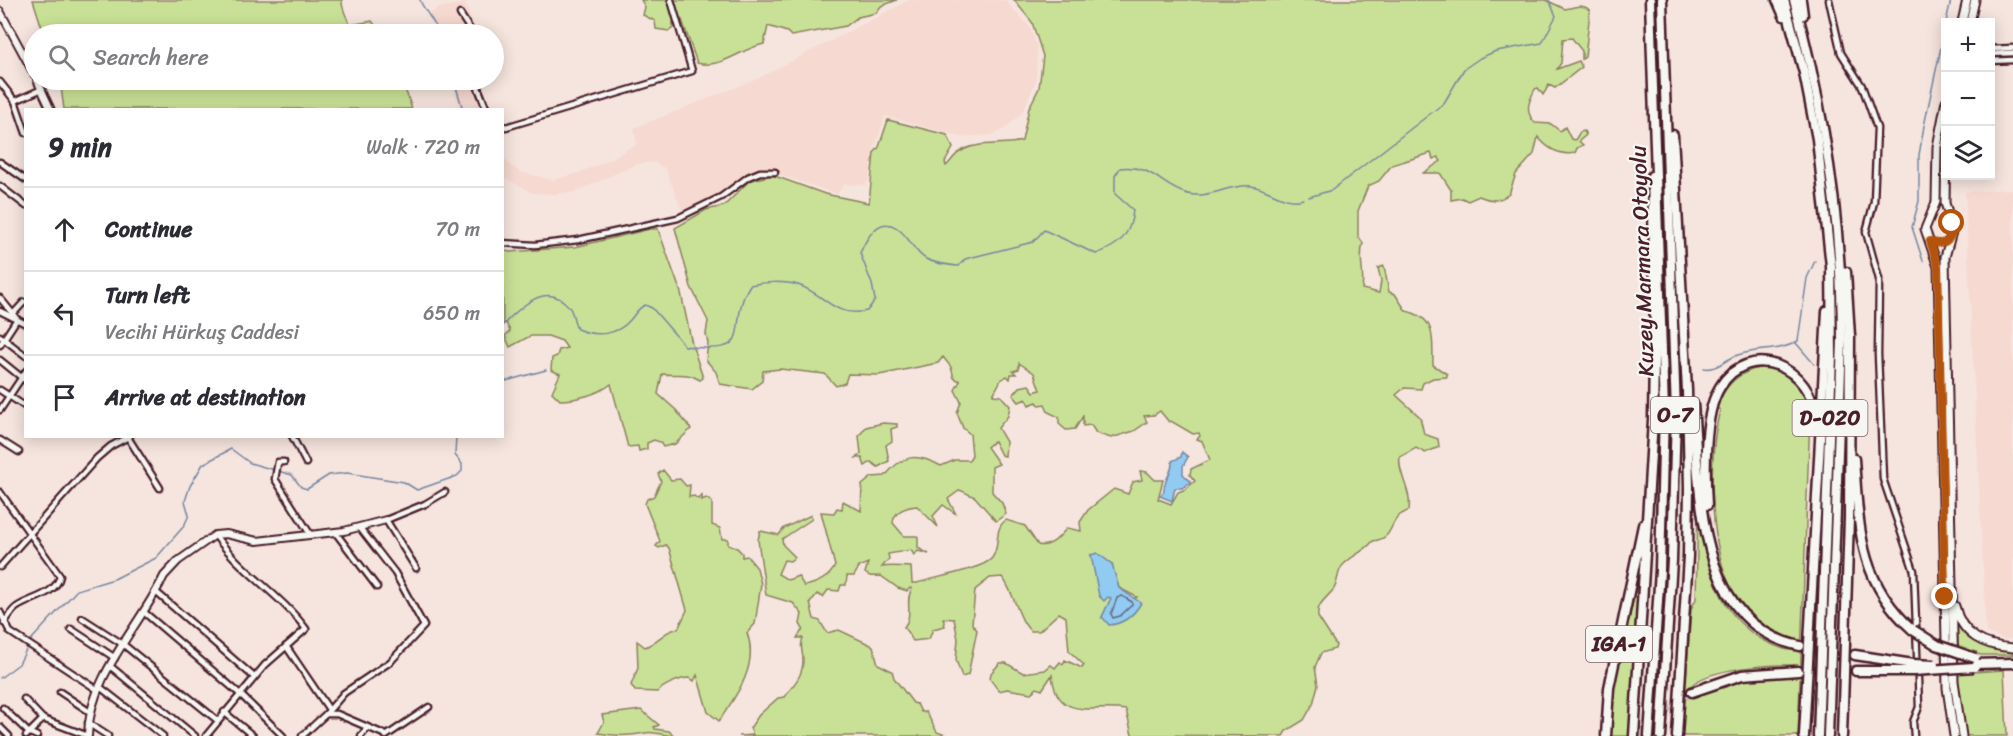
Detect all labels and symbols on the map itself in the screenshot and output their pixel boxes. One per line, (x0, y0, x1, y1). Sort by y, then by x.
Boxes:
street label: Kuzey Marmara Otoyolu (1618, 145, 1666, 377)
route start (1938, 209, 1964, 235)
road number: O-7 (1651, 397, 1699, 433)
road number: D-020 (1792, 400, 1868, 436)
route end (1931, 583, 1957, 609)
road number: IGA-1 (1586, 626, 1652, 662)

